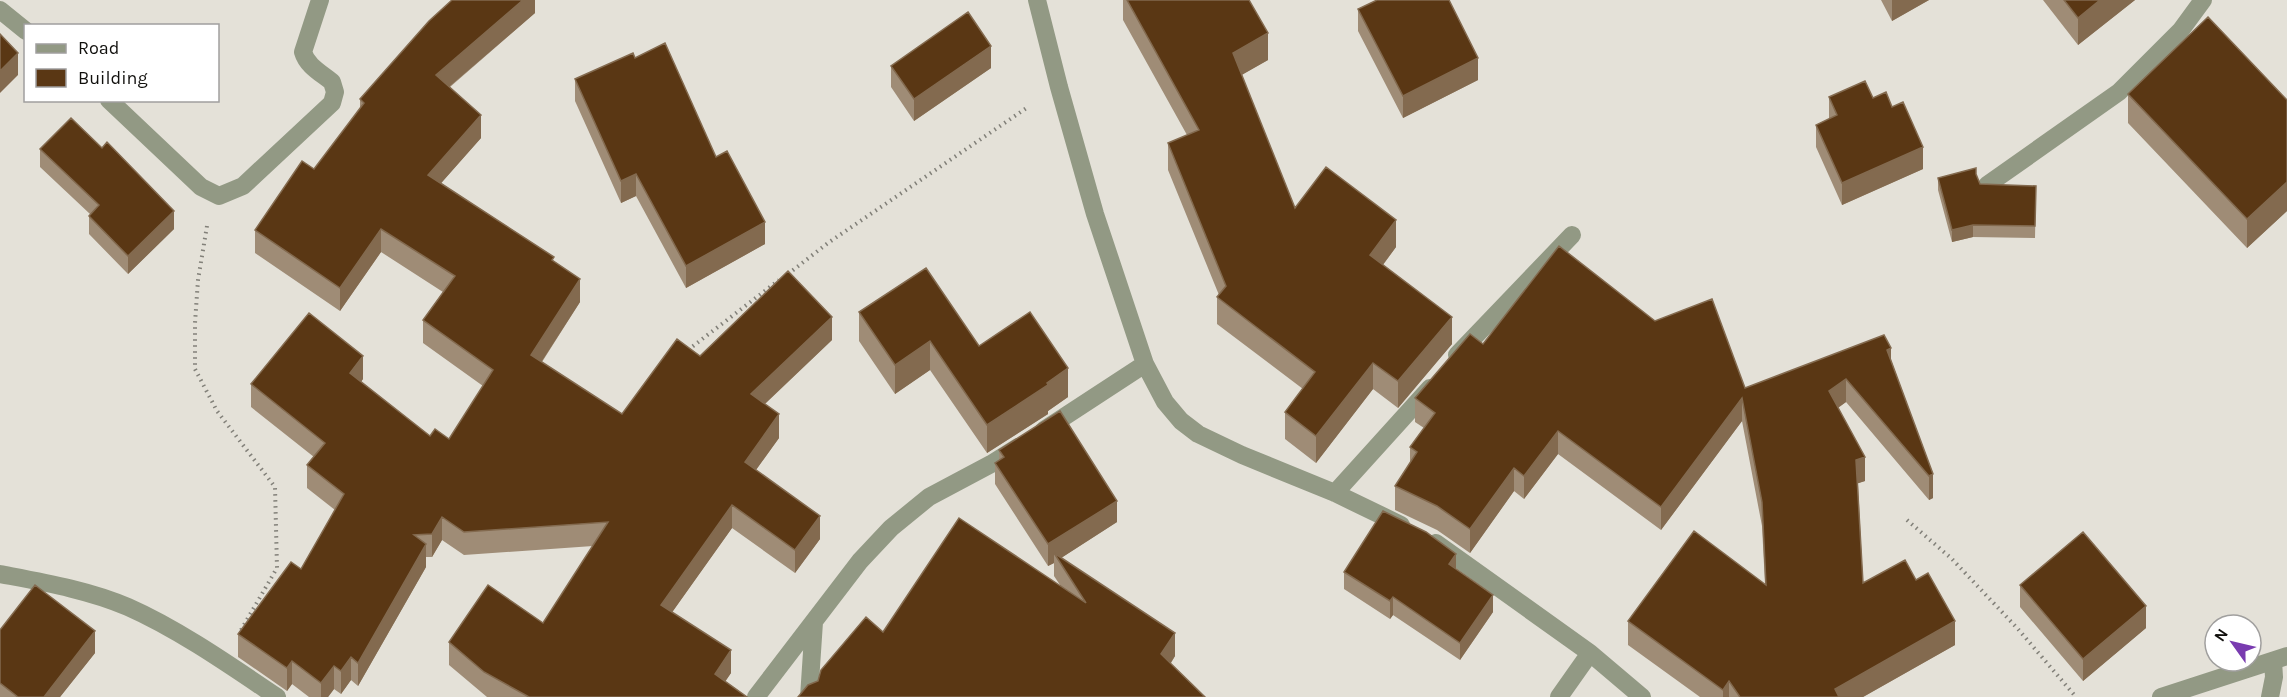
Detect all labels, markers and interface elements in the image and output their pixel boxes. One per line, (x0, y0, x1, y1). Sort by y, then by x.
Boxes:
legend (24, 24, 219, 102)
text: Road (78, 37, 119, 59)
text: Building (78, 67, 148, 89)
north arrow (2203, 613, 2263, 673)
text: N (2210, 625, 2232, 645)

